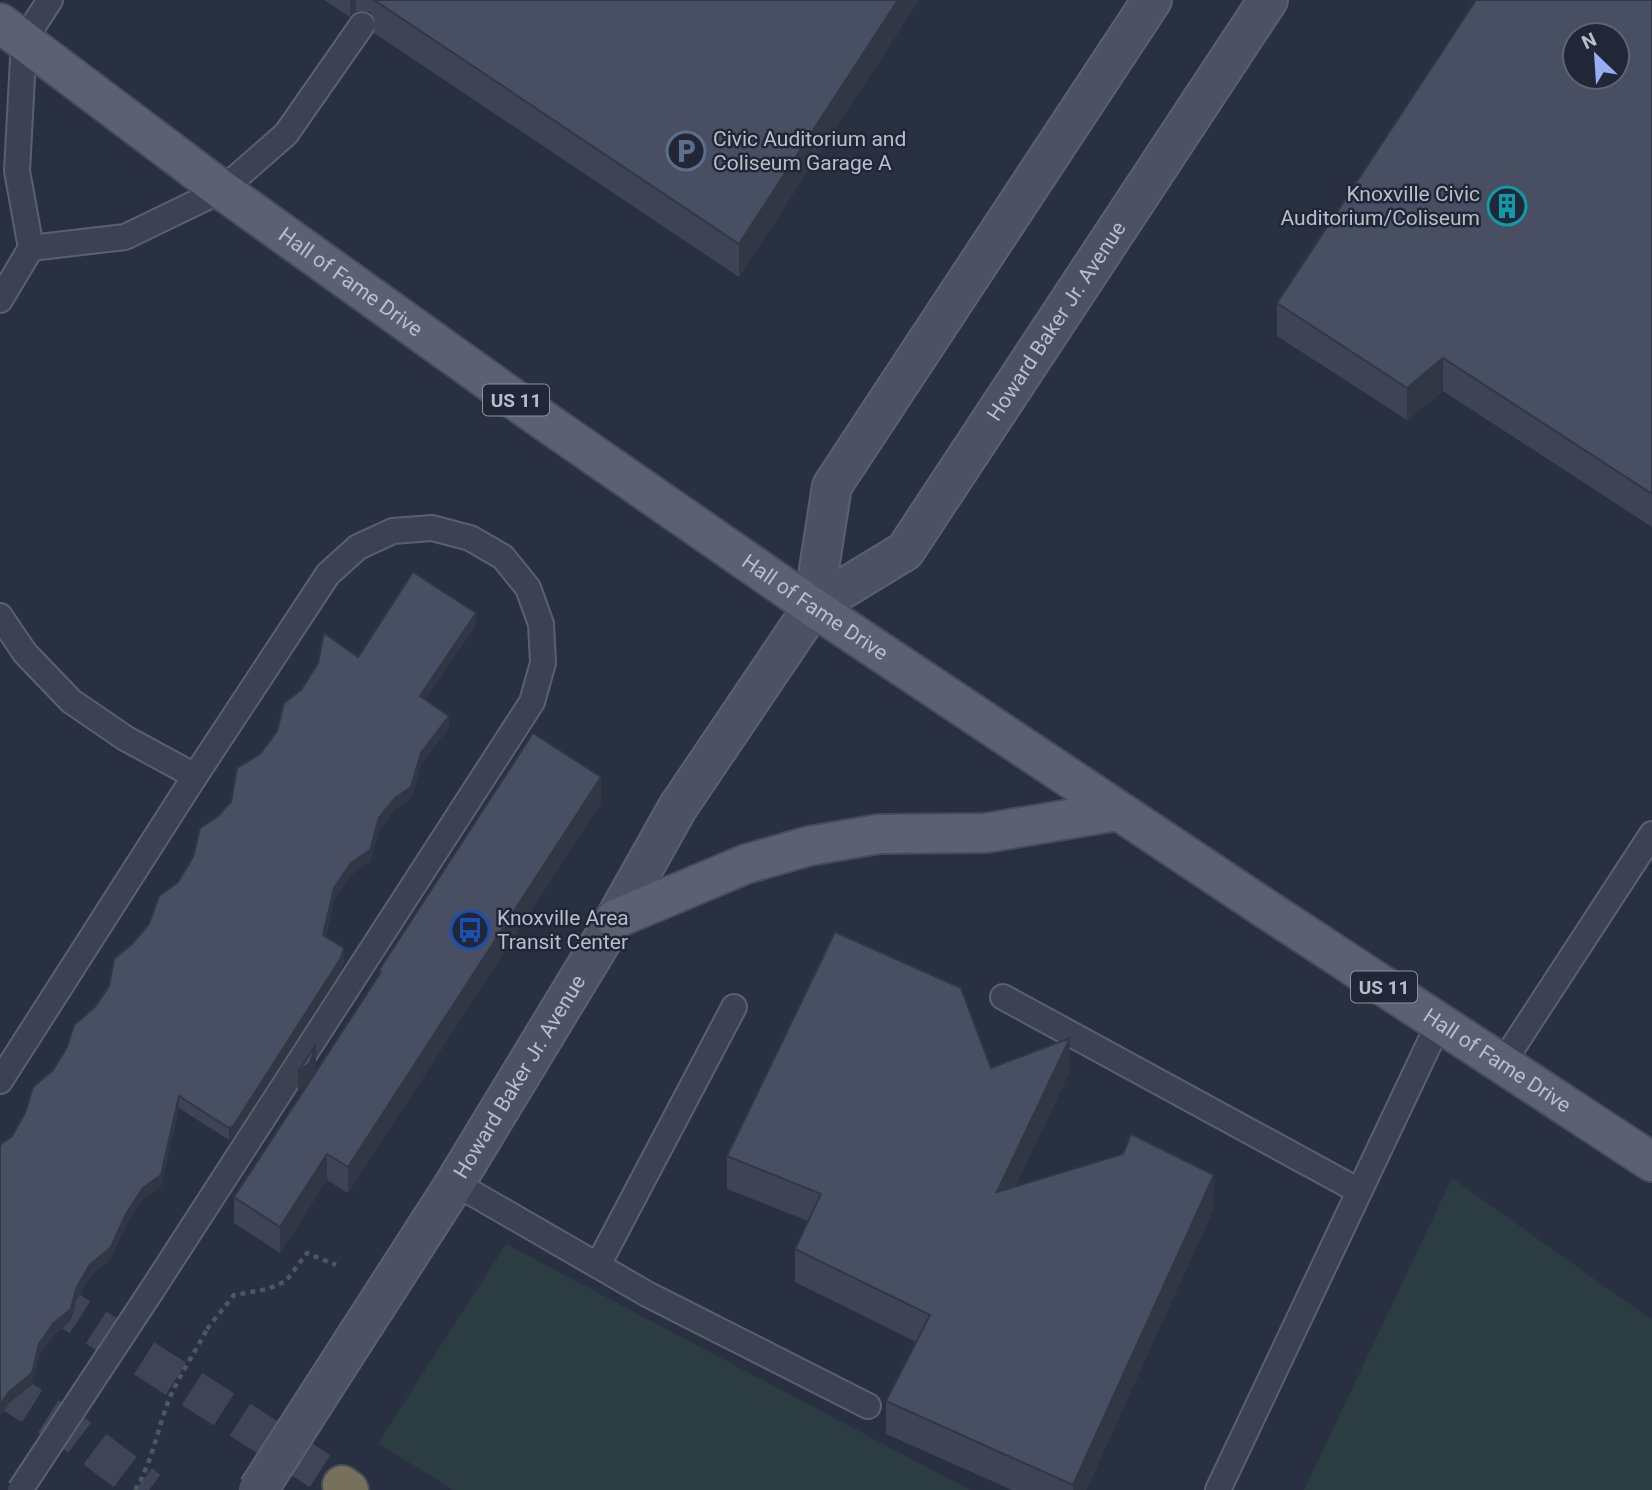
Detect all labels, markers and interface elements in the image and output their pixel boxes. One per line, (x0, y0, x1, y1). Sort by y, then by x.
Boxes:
north arrow (1561, 21, 1631, 91)
text: N (1578, 28, 1600, 54)
place label: Civic Auditorium and Coliseum Garage A (713, 127, 906, 175)
parking icon: Civic Auditorium and Coliseum Garage A (665, 130, 707, 172)
place label: Knoxville Civic Auditorium/Coliseum (1281, 182, 1480, 230)
building icon: Knoxville Civic Auditorium/Coliseum (1486, 185, 1528, 227)
street label: Howard Baker Jr. Avenue (982, 217, 1131, 425)
street label: Hall of Fame Drive (274, 223, 427, 342)
road number: US 11 (483, 384, 549, 416)
street label: Hall of Fame Drive (737, 549, 892, 665)
place label: Knoxville Area Transit Center (497, 906, 629, 954)
bus stop icon: Knoxville Area Transit Center (449, 909, 491, 951)
street label: Howard Baker Jr. Avenue (449, 971, 590, 1183)
road number: US 11 (1351, 972, 1417, 1002)
street label: Hall of Fame Drive (1419, 1004, 1575, 1117)

